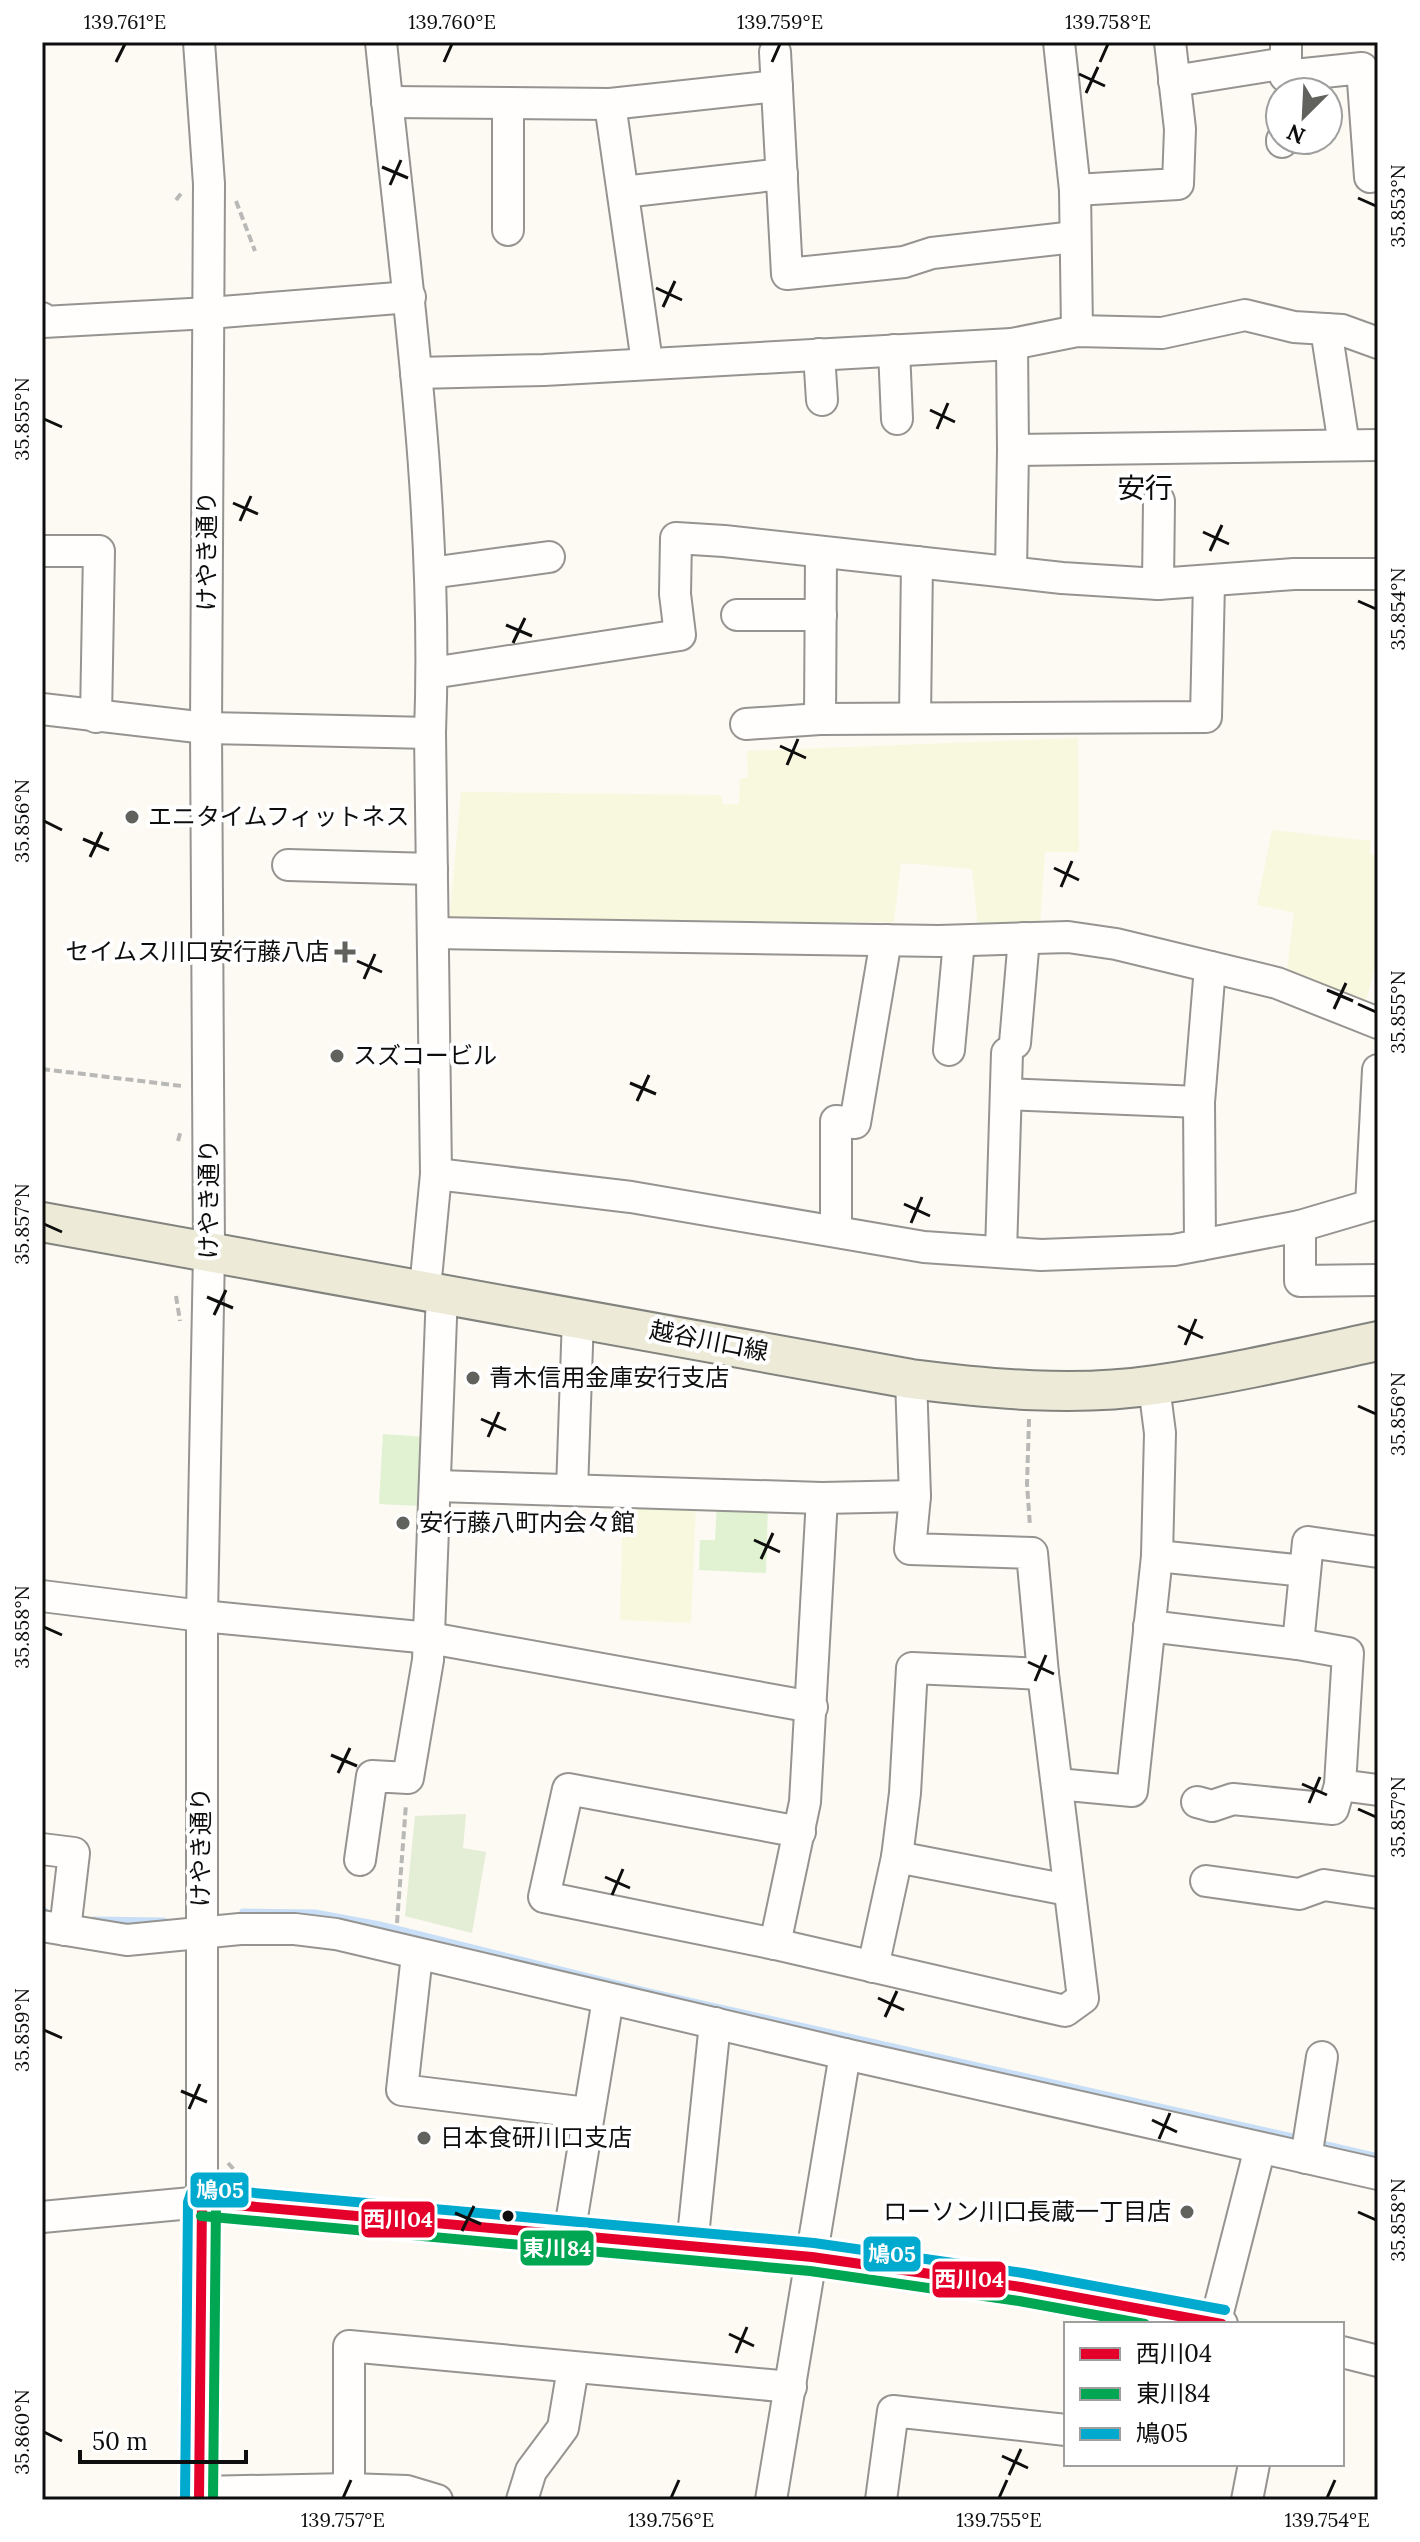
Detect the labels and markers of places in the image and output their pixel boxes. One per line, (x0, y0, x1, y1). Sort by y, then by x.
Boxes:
place label: エニタイムフィットネス (148, 801, 410, 832)
marker: エニタイムフィットネス (123, 808, 141, 826)
place label: セイムス川口安行藤八店 (65, 936, 329, 967)
marker: セイムス川口安行藤八店 (336, 943, 354, 961)
place label: スズコービル (353, 1040, 497, 1071)
marker: スズコービル (328, 1047, 346, 1065)
place label: 青木信用金庫安行支店 (489, 1362, 729, 1393)
marker: 青木信用金庫安行支店 (464, 1369, 482, 1387)
place label: 安行藤八町内会々館 (419, 1507, 635, 1538)
marker: 安行藤八町内会々館 (394, 1514, 412, 1532)
place label: 日本食研川口支店 (440, 2122, 632, 2153)
marker: 日本食研川口支店 (415, 2129, 433, 2147)
place label: ローソン川口長蔵一丁目店 (883, 2196, 1171, 2227)
marker: ローソン川口長蔵一丁目店 (1178, 2203, 1196, 2221)
unlabelled marker (500, 2208, 516, 2224)

